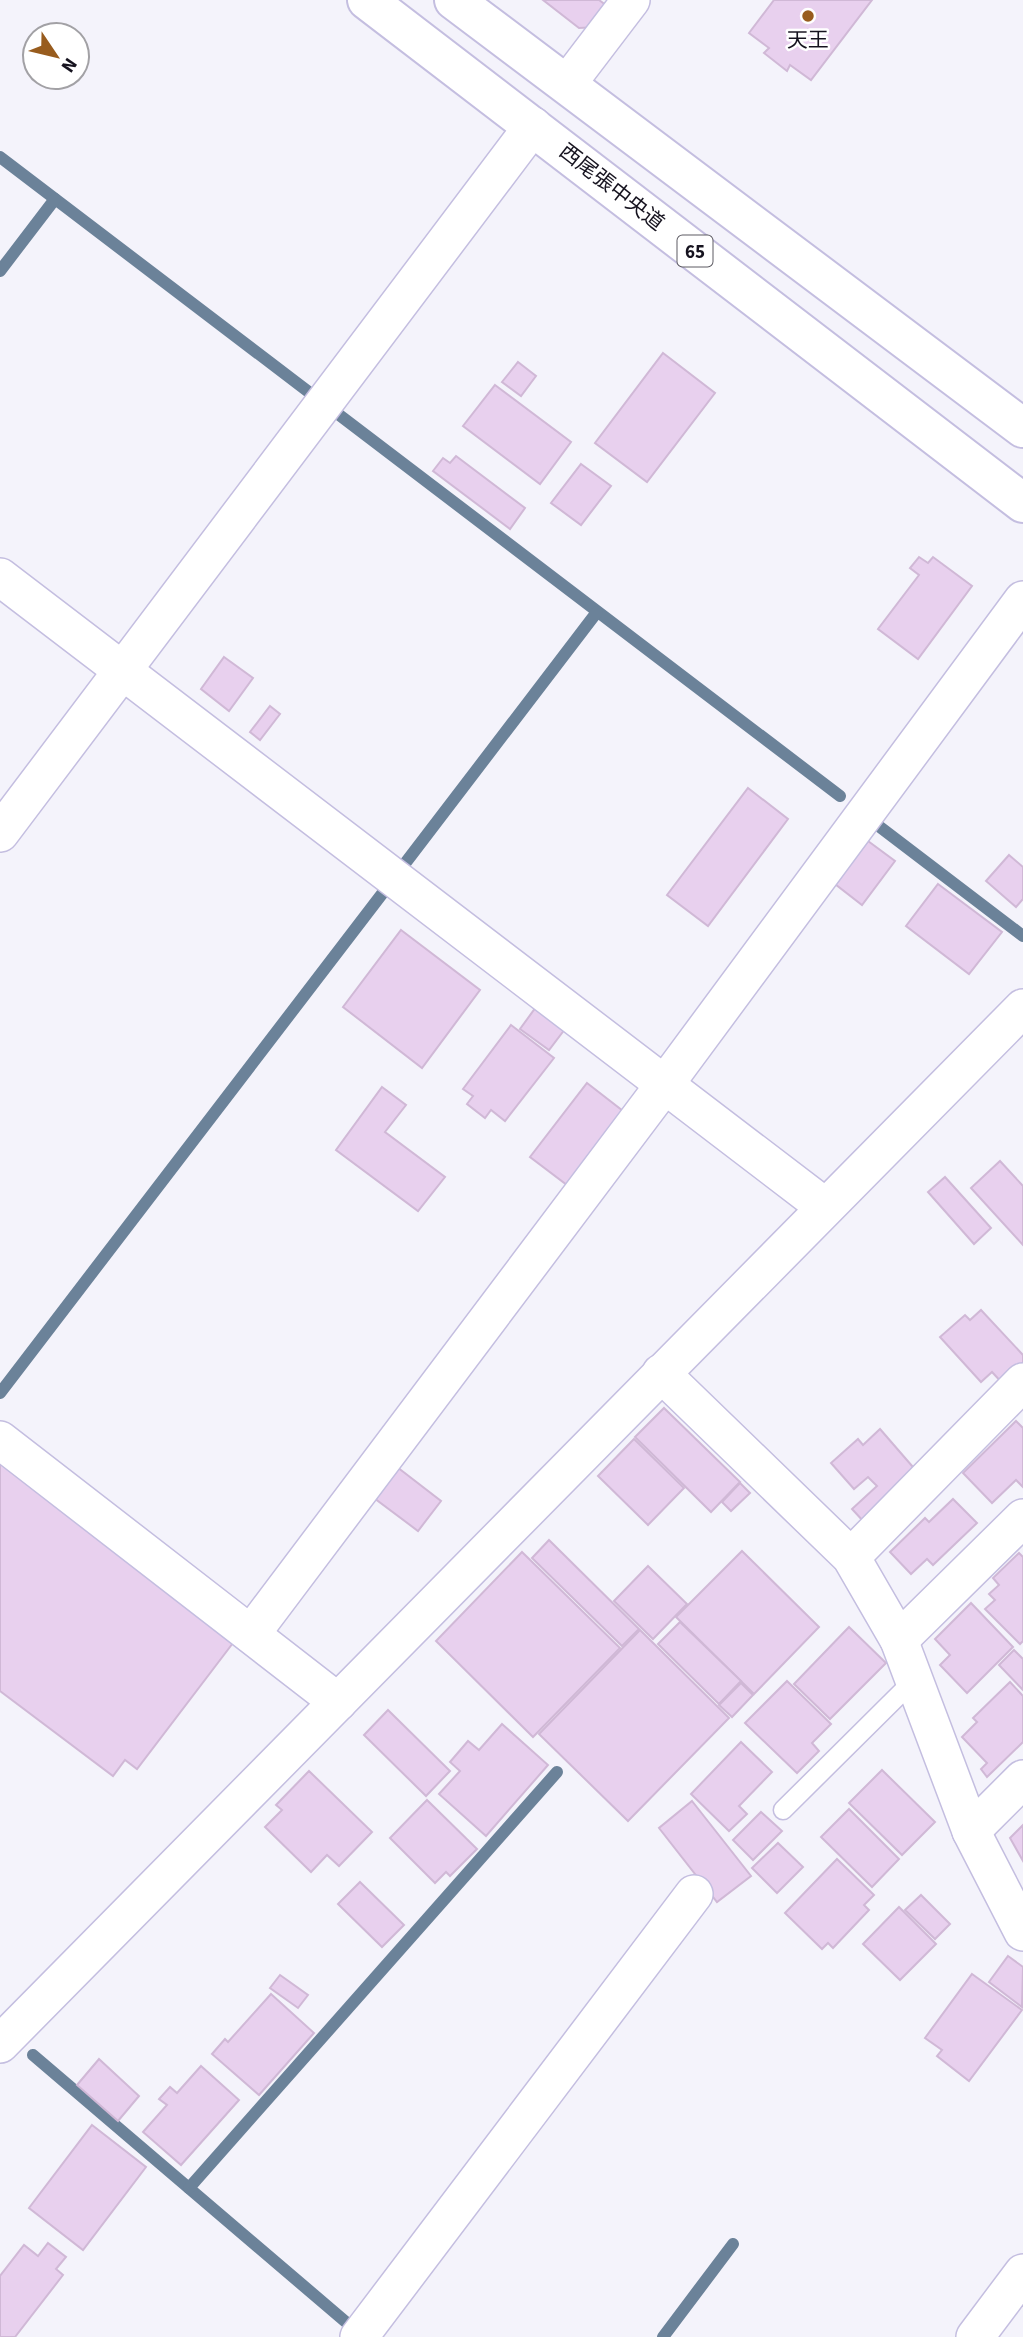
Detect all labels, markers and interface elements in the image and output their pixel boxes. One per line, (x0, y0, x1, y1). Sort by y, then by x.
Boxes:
marker: 天王 (800, 8, 816, 24)
north arrow (21, 21, 91, 91)
place label: 天王 (787, 25, 829, 55)
text: N (54, 52, 83, 78)
street label: 西尾張中央道 (553, 136, 671, 238)
road number: 65 (678, 235, 712, 266)

